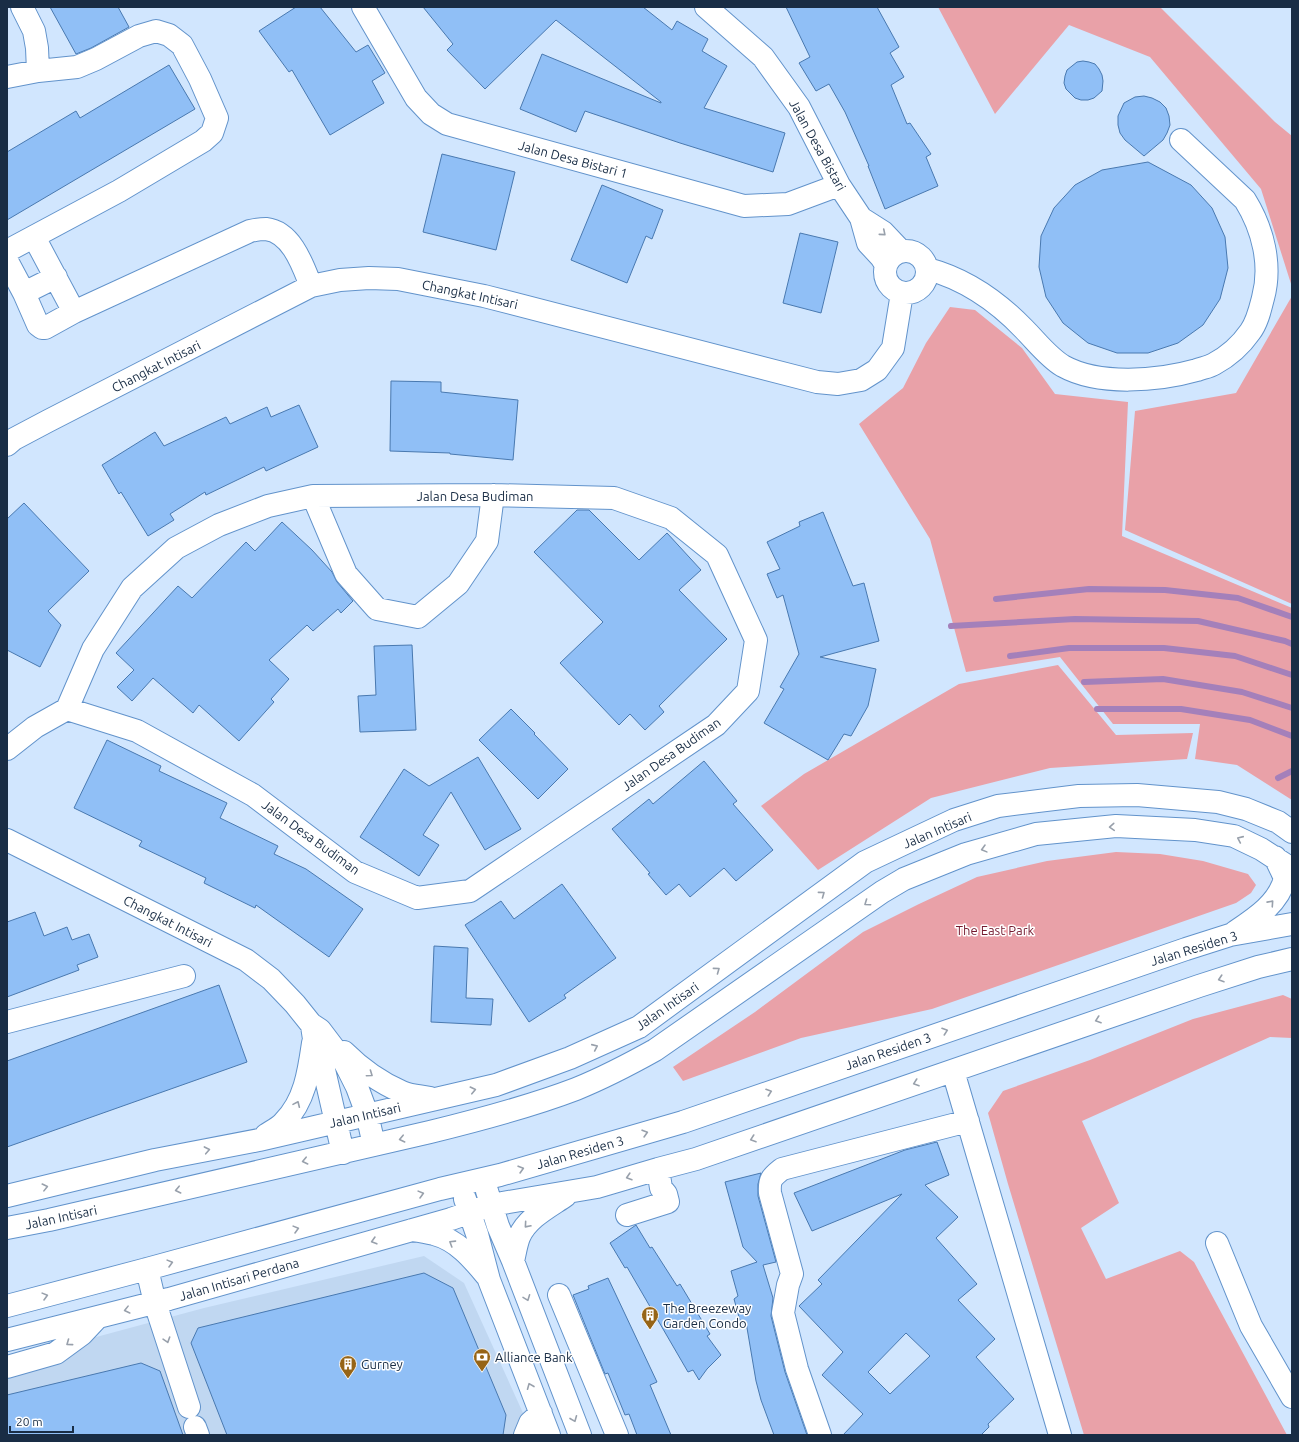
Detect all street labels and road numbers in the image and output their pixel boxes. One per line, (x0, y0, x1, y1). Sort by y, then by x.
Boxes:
street label: Jalan Desa Bistari (787, 97, 849, 193)
street label: Jalan Desa Bistari 1 (517, 138, 629, 180)
street label: Changkat Intisari (421, 277, 519, 311)
street label: Changkat Intisari (109, 338, 203, 394)
street label: Jalan Desa Budiman (416, 489, 534, 503)
street label: Jalan Desa Budiman (619, 715, 723, 793)
street label: Jalan Desa Budiman (260, 797, 362, 877)
street label: Jalan Intisari (901, 809, 973, 851)
street label: Changkat Intisari (121, 893, 215, 949)
street label: Jalan Residen 3 (1149, 928, 1239, 968)
street label: Jalan Intisari (633, 979, 701, 1033)
street label: Jalan Residen 3 (843, 1030, 933, 1072)
street label: Jalan Intisari (328, 1100, 402, 1130)
street label: Jalan Residen 3 (535, 1133, 625, 1171)
street label: Jalan Intisari (24, 1203, 98, 1231)
street label: Jalan Intisari Perdana (177, 1255, 301, 1303)

